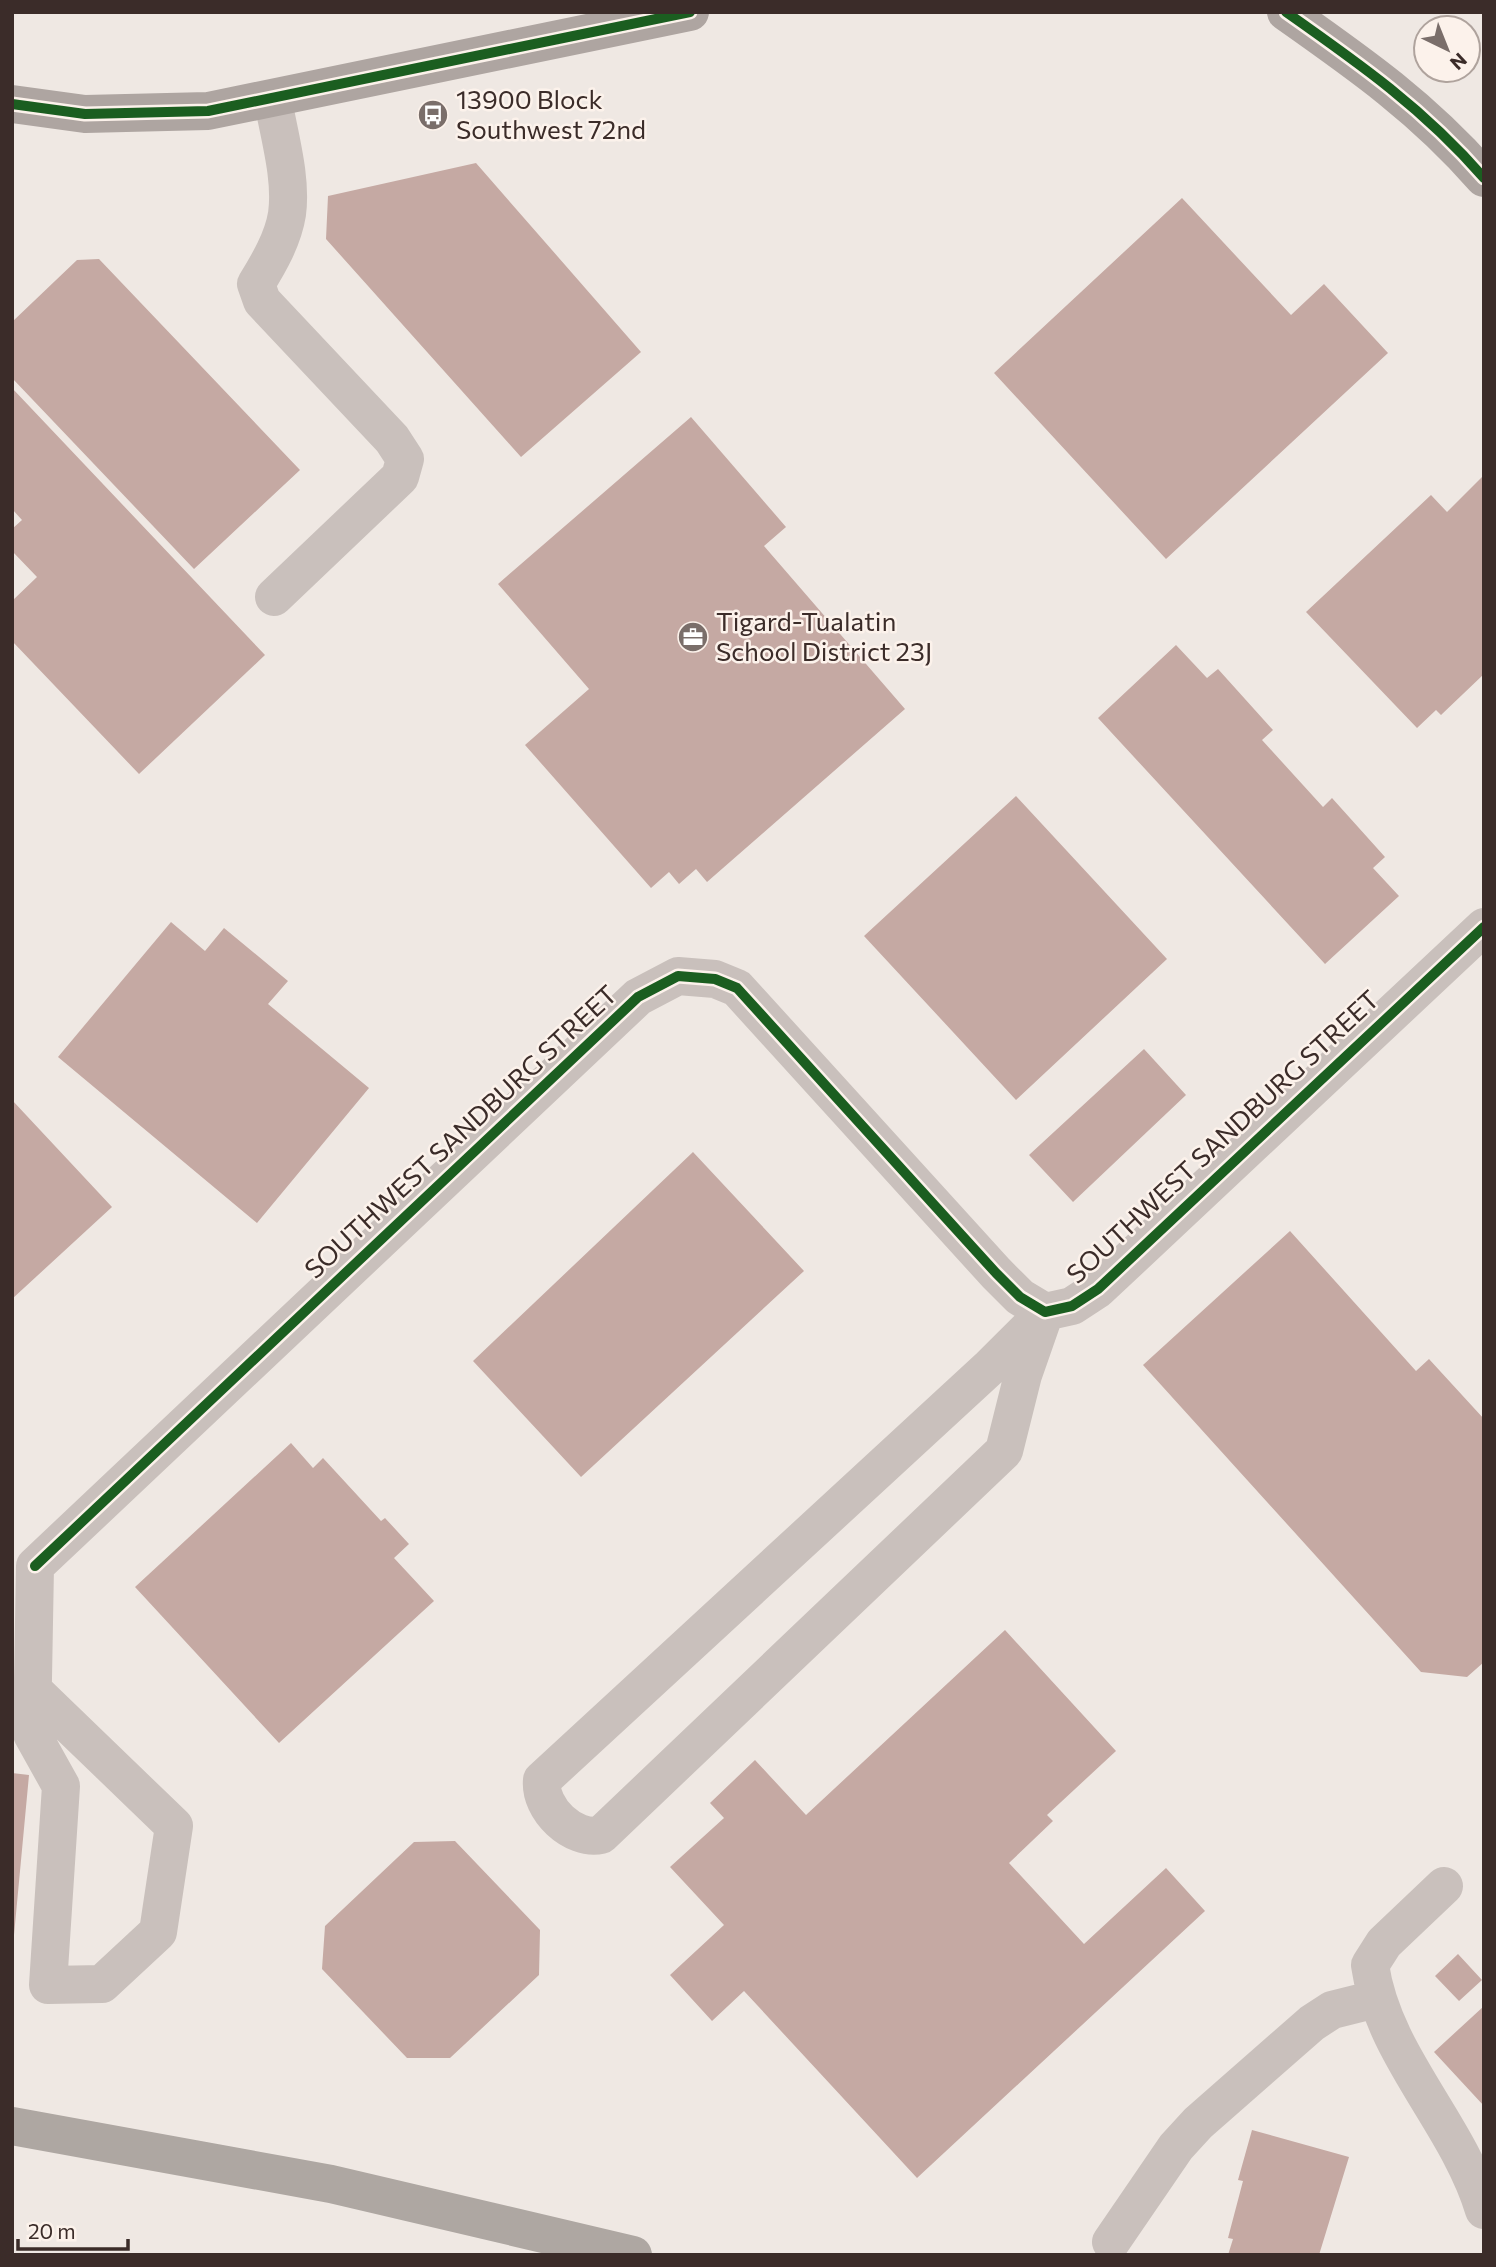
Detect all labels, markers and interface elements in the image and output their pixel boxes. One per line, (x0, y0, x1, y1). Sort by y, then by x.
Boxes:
north arrow (1412, 14, 1482, 84)
text: N (1446, 49, 1472, 75)
place label: 13900 Block Southwest 72nd (456, 83, 646, 144)
bus stop icon: 13900 Block Southwest 72nd (416, 98, 450, 132)
place label: Tigard-Tualatin School District 23J (716, 605, 932, 666)
office icon: Tigard-Tualatin School District 23J (676, 620, 710, 654)
street label: SOUTHWEST SANDBURG STREET (297, 978, 622, 1284)
street label: SOUTHWEST SANDBURG STREET (1059, 983, 1384, 1289)
scale bar (18, 2208, 128, 2252)
text: 20 m (28, 2218, 76, 2243)

